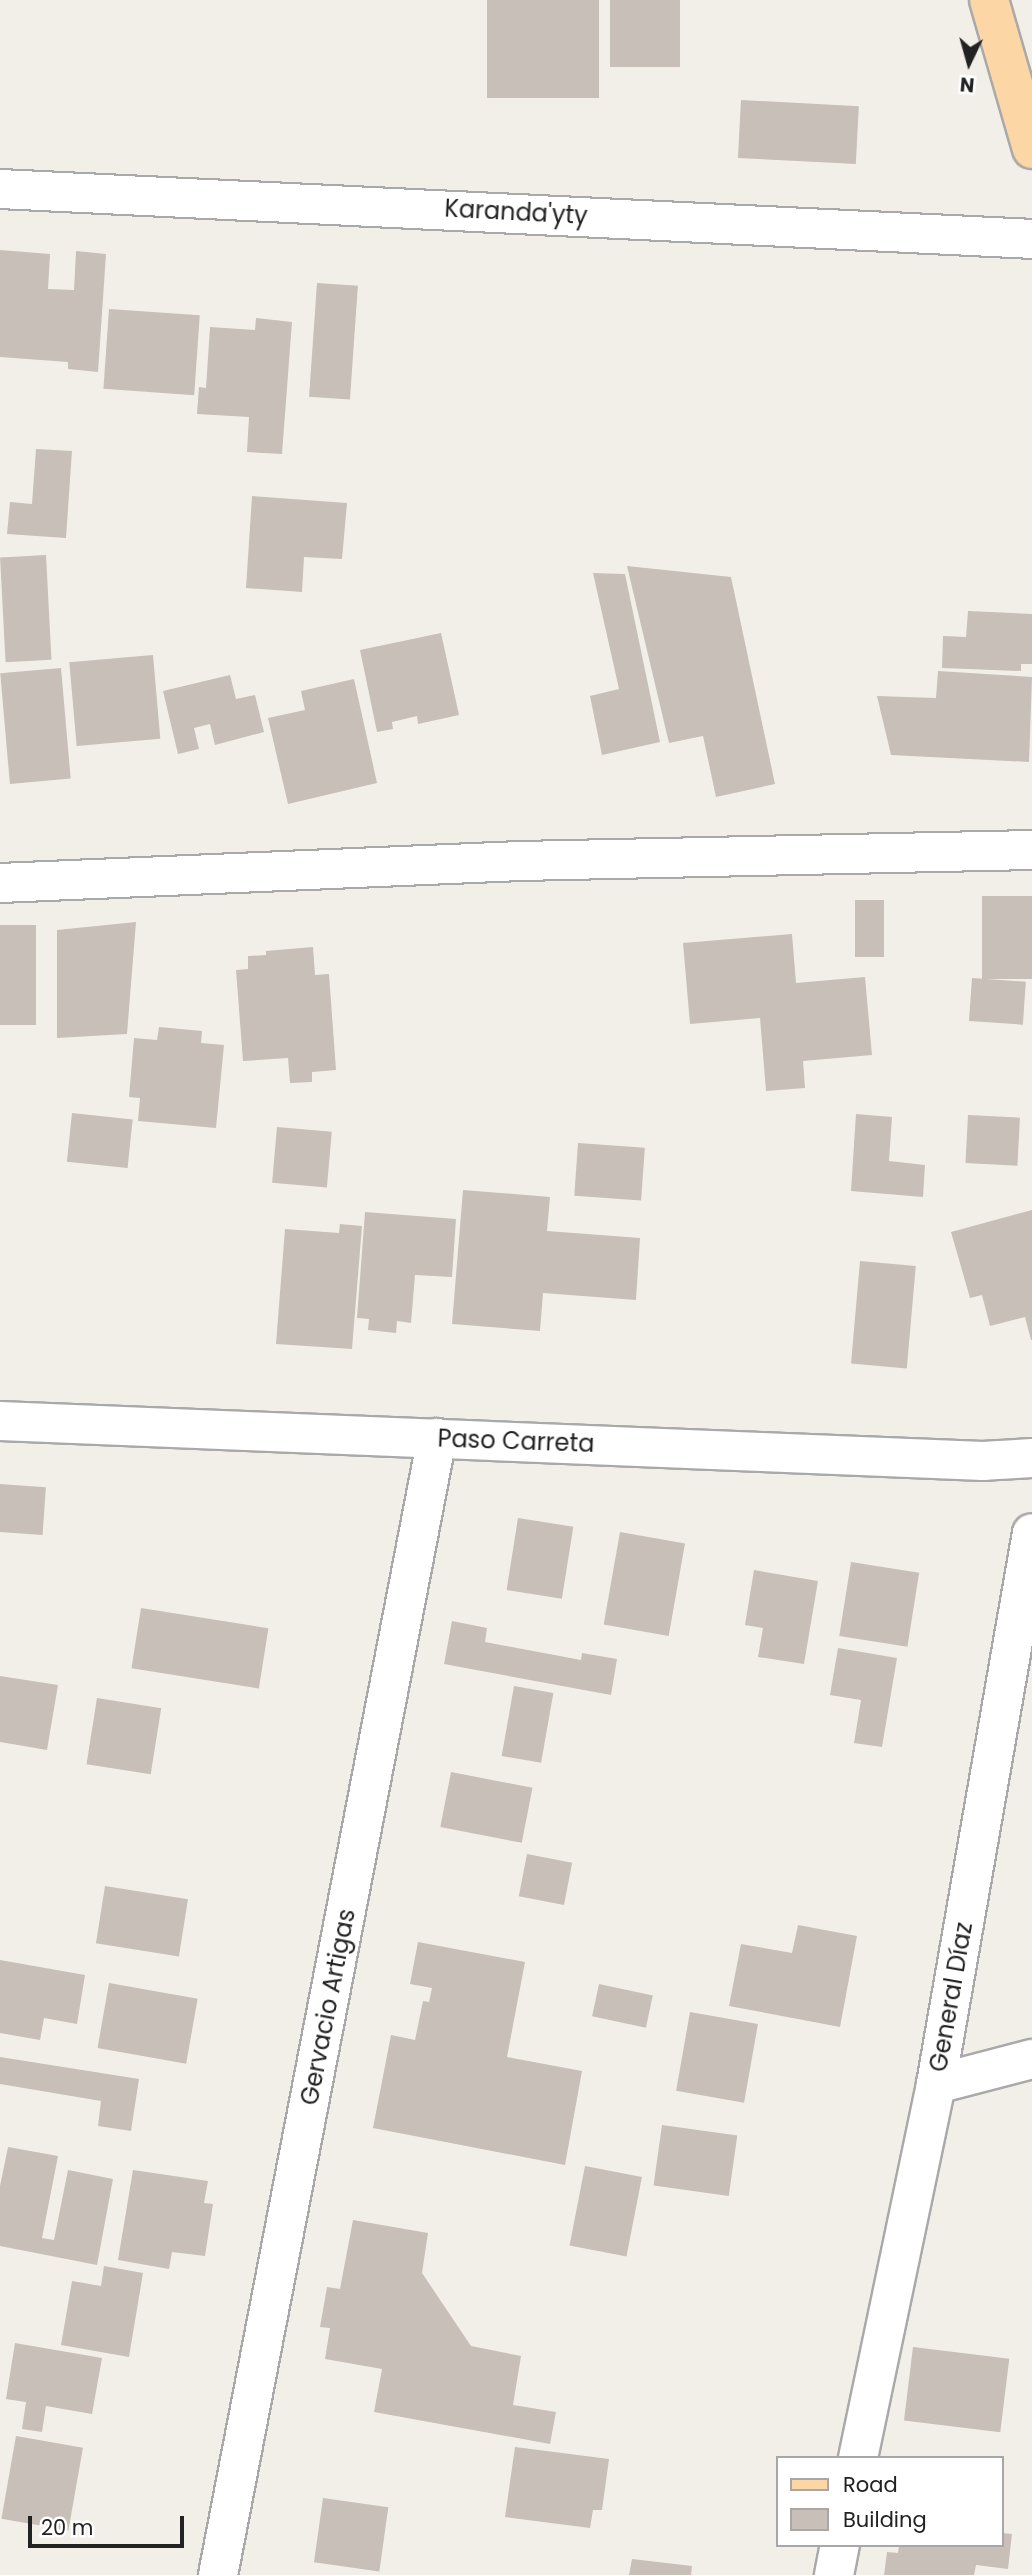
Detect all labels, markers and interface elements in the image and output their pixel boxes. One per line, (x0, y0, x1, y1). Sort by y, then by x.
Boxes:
north arrow (934, 28, 1004, 98)
text: N (959, 70, 975, 98)
street label: Karanda'yty (444, 194, 588, 230)
street label: Paso Carreta (437, 1424, 595, 1458)
street label: Gervacio Artigas (295, 1906, 361, 2108)
street label: General Díaz (924, 1920, 978, 2074)
legend (776, 2456, 1004, 2547)
text: Road (843, 2470, 898, 2499)
scale bar (32, 2502, 187, 2546)
text: Building (843, 2505, 927, 2534)
text: 20 m (41, 2513, 94, 2542)

